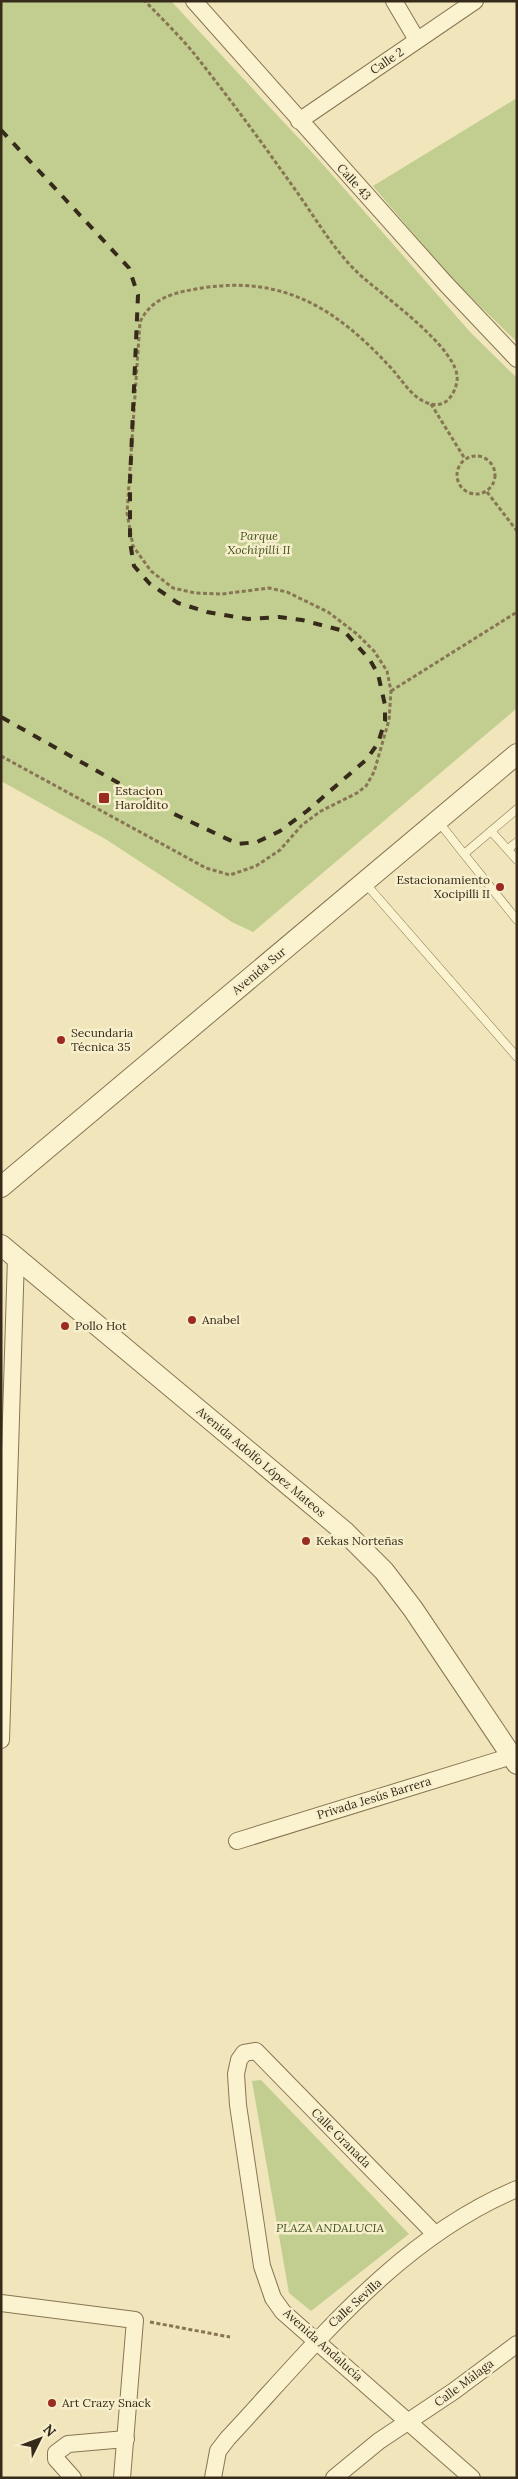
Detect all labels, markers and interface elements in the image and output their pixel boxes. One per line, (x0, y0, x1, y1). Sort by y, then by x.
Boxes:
street label: Calle 2 (367, 44, 406, 77)
street label: Calle 43 (334, 160, 375, 203)
park label: Parque Xochipilli II (228, 528, 290, 557)
place label: Estacion Haroldito (115, 783, 168, 812)
marker: Estacion Haroldito (97, 791, 111, 805)
place label: Estacionamiento Xocipilli II (396, 872, 490, 901)
marker: Estacionamiento Xocipilli II (494, 881, 506, 893)
street label: Avenida Sur (228, 943, 289, 998)
place label: Secundaria Técnica 35 (71, 1025, 133, 1054)
marker: Secundaria Técnica 35 (55, 1034, 67, 1046)
place label: Anabel (201, 1312, 240, 1327)
marker: Anabel (186, 1314, 198, 1326)
place label: Pollo Hot (75, 1318, 127, 1333)
marker: Pollo Hot (59, 1320, 71, 1332)
street label: Avenida Adolfo López Mateos (193, 1403, 329, 1520)
place label: Kekas Norteñas (316, 1533, 404, 1548)
marker: Kekas Norteñas (300, 1535, 312, 1547)
street label: Privada Jesús Barrera (315, 1773, 433, 1822)
street label: Calle Granada (308, 2105, 374, 2171)
park label: PLAZA ANDALUCIA (276, 2220, 384, 2235)
street label: Calle Sevilla (325, 2275, 384, 2330)
street label: Avenida Andalucía (280, 2304, 366, 2384)
street label: Calle Málaga (431, 2355, 496, 2410)
place label: Art Crazy Snack (61, 2395, 152, 2410)
marker: Art Crazy Snack (46, 2397, 58, 2409)
north arrow (15, 2414, 65, 2464)
text: N (39, 2420, 60, 2440)

